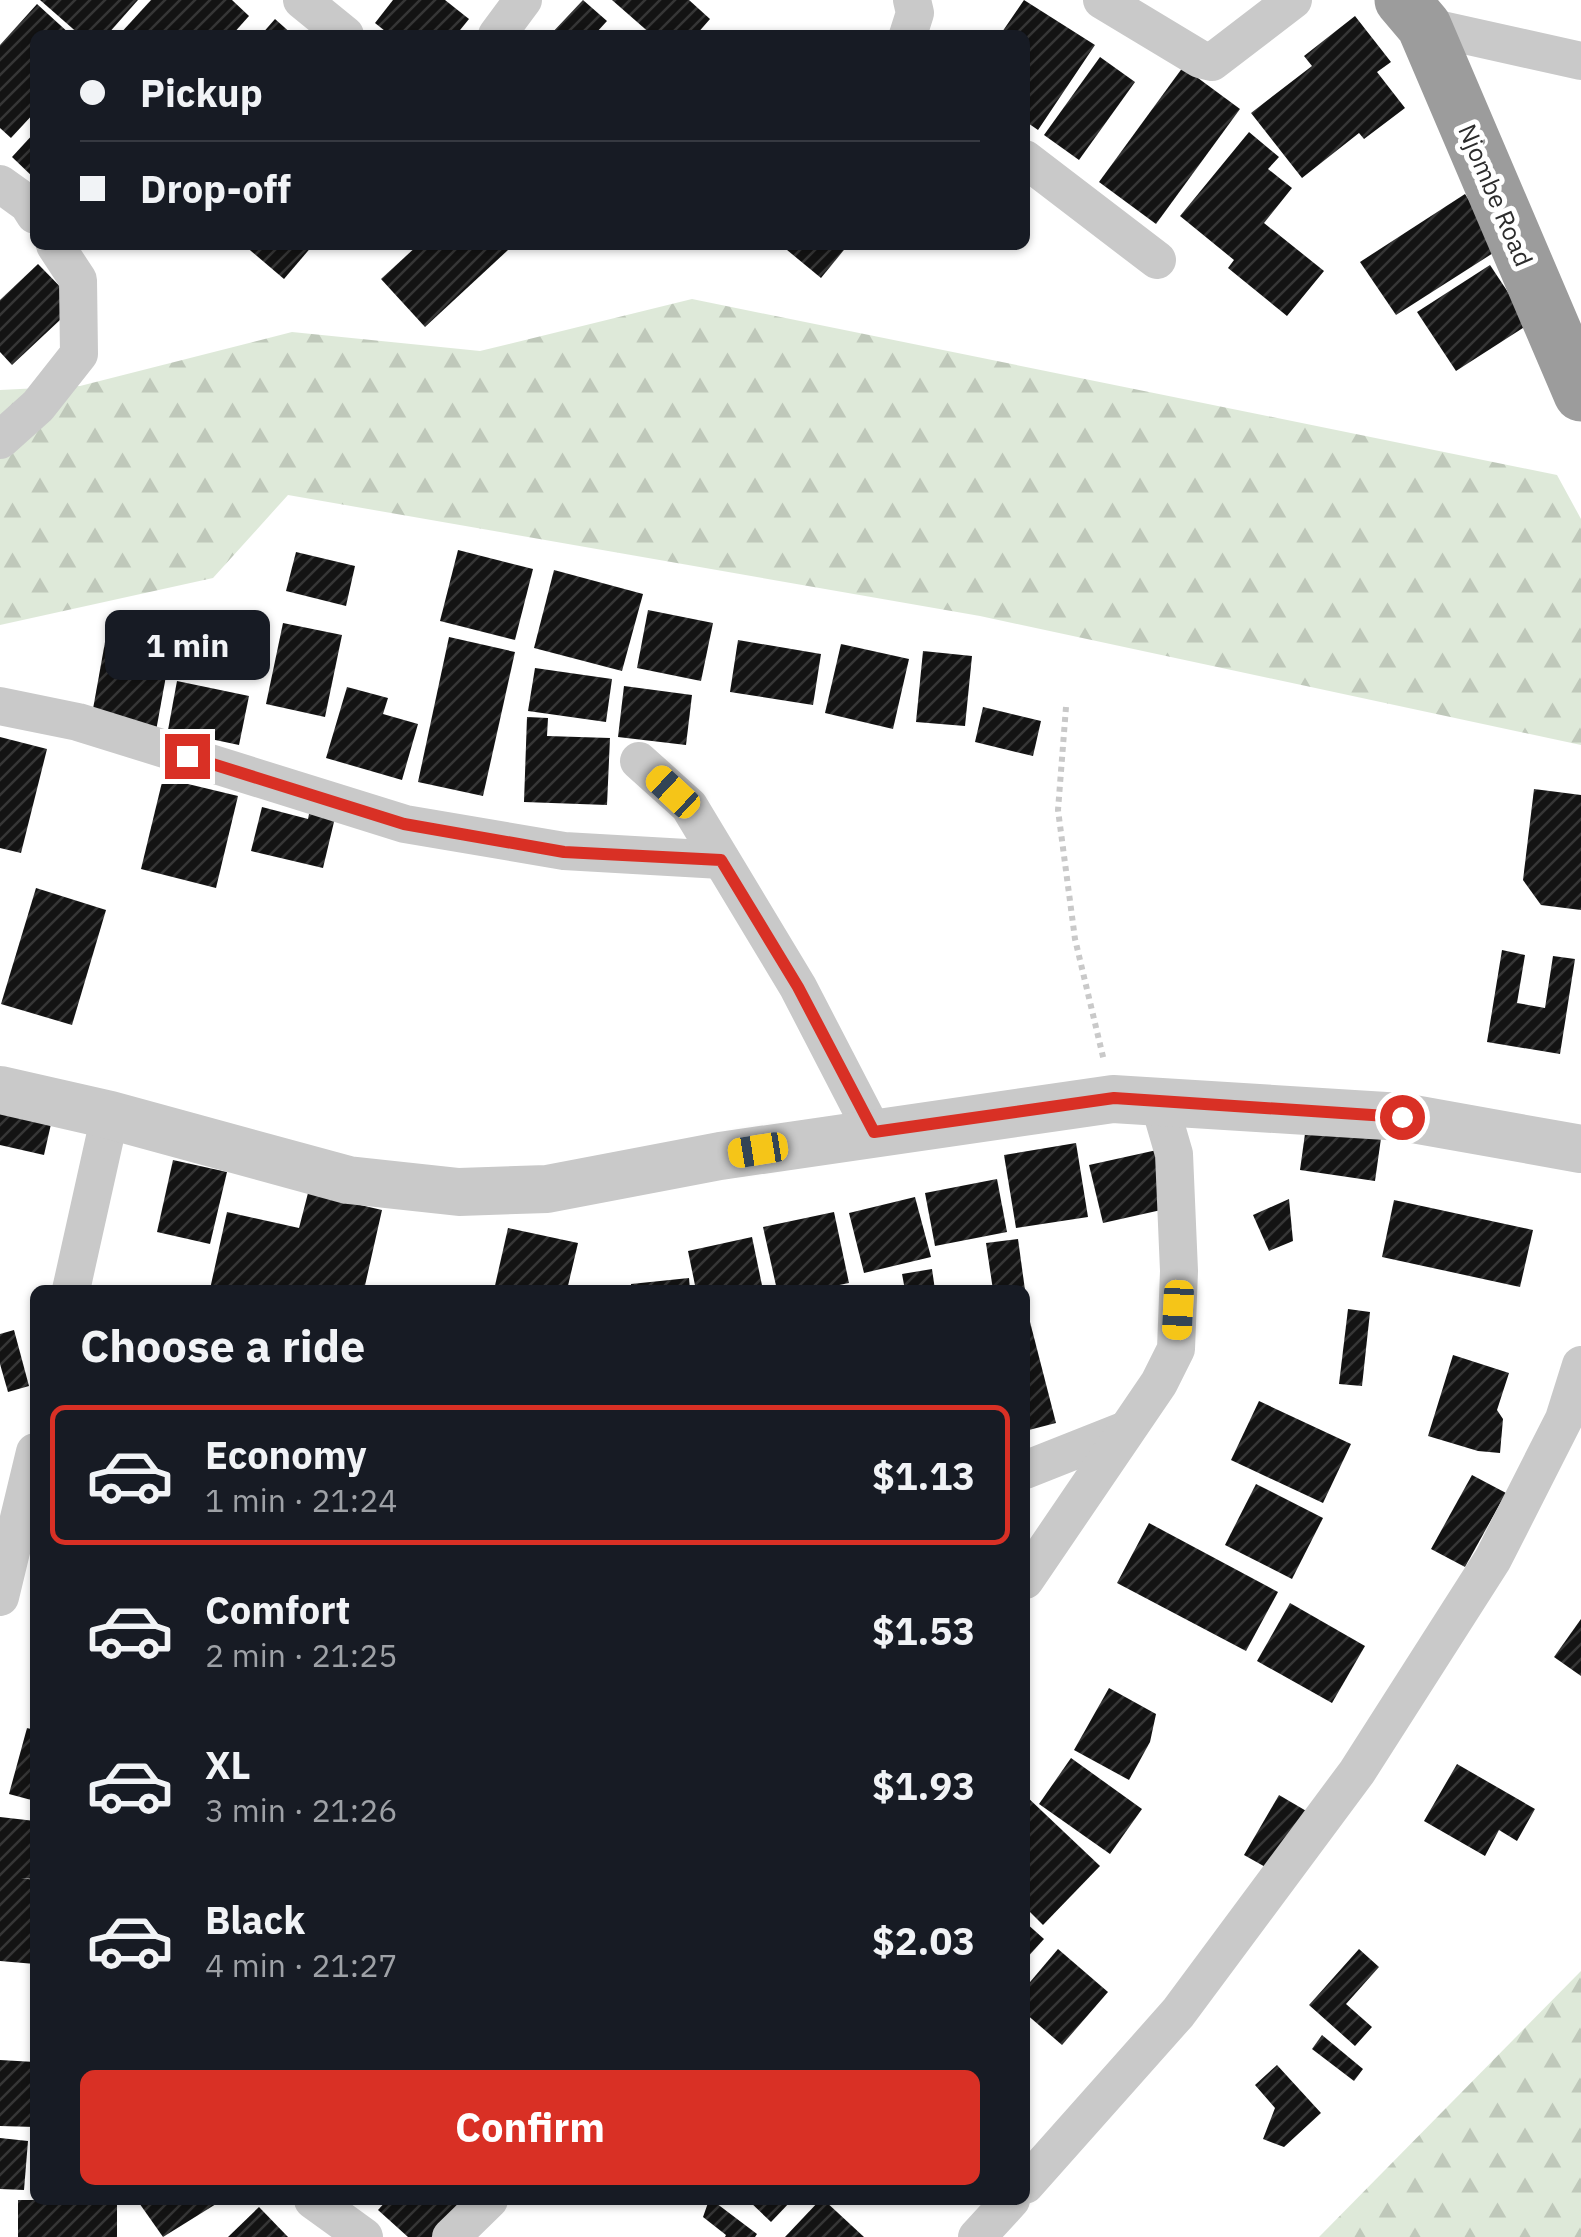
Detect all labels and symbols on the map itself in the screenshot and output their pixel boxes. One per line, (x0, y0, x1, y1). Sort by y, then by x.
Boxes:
street label: Njombe Road (1451, 119, 1541, 271)
callout: 1 min (104, 611, 270, 681)
route end (165, 734, 210, 779)
car (641, 761, 705, 823)
route start (1380, 1095, 1425, 1140)
car (726, 1130, 790, 1170)
car (1161, 1279, 1195, 1341)

